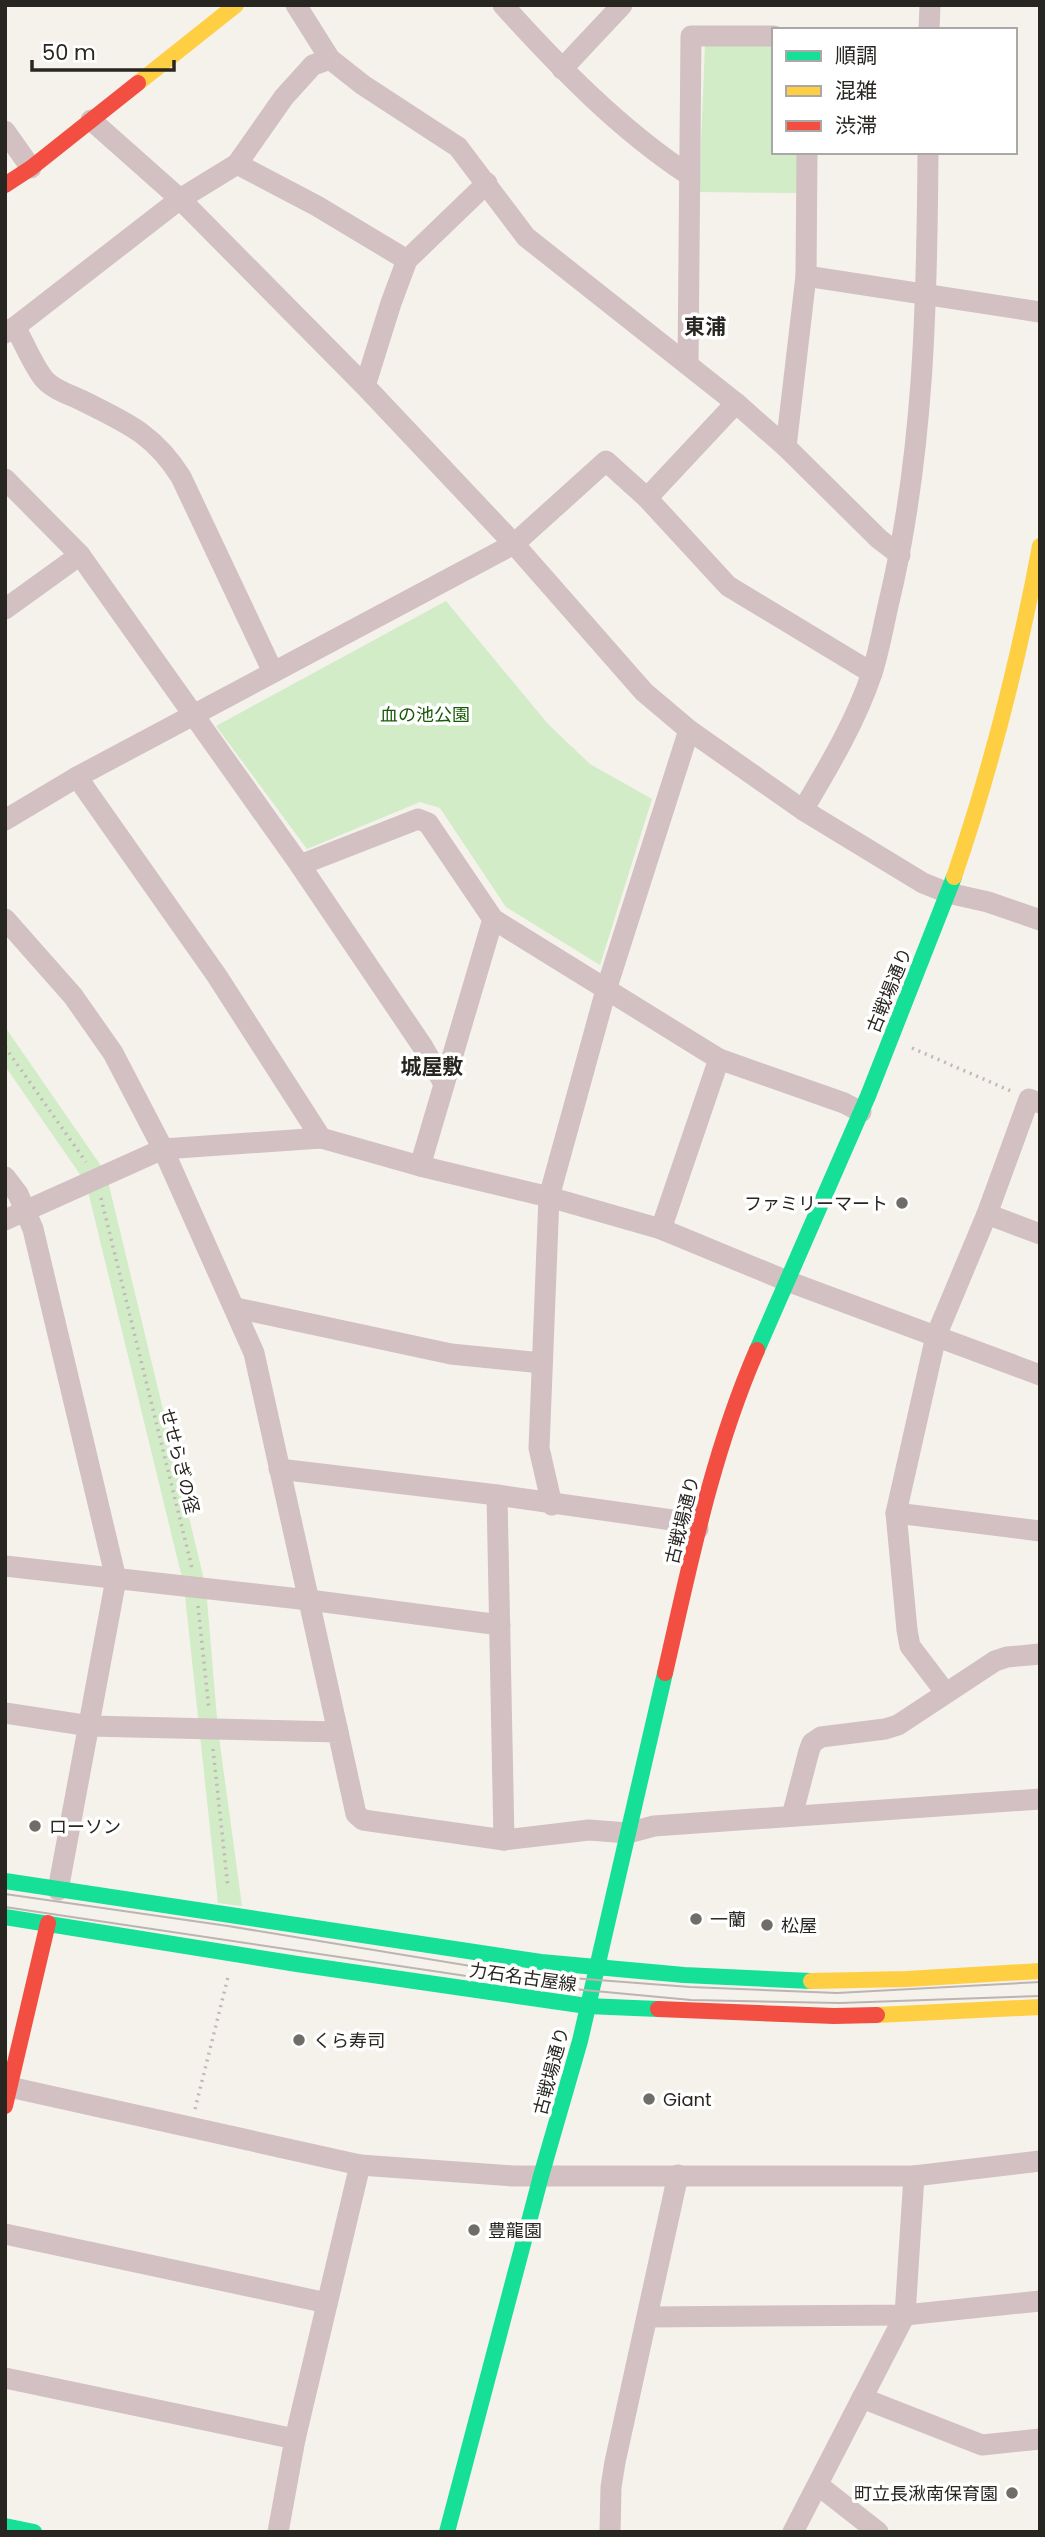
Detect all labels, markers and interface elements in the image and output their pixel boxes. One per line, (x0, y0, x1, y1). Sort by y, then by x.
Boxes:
scale bar (32, 28, 173, 72)
legend (772, 28, 1017, 154)
text: 50 m (42, 38, 96, 67)
text: 順調 (835, 41, 877, 70)
text: 混雑 (835, 76, 877, 105)
text: 渋滞 (835, 111, 877, 140)
district label: 東浦 (684, 312, 726, 341)
park label: 血の池公園 (380, 702, 470, 727)
street label: 古戦場通り (861, 944, 917, 1036)
district label: 城屋敷 (401, 1052, 464, 1081)
place label: ファミリーマート (744, 1191, 888, 1216)
marker: ファミリーマート (894, 1195, 910, 1211)
street label: せせらぎの径 (155, 1406, 205, 1516)
street label: 古戦場通り (659, 1473, 705, 1567)
place label: ローソン (49, 1814, 121, 1839)
marker: ローソン (27, 1818, 43, 1834)
place label: 一蘭 (710, 1907, 746, 1932)
marker: 一蘭 (688, 1911, 704, 1927)
place label: 松屋 (781, 1913, 817, 1938)
marker: 松屋 (759, 1917, 775, 1933)
street label: 力石名古屋線 (468, 1957, 578, 1997)
street label: 古戦場通り (527, 2024, 575, 2118)
place label: くら寿司 (313, 2028, 385, 2053)
marker: くら寿司 (291, 2032, 307, 2048)
place label: Giant (663, 2087, 712, 2112)
marker: Giant (641, 2091, 657, 2107)
place label: 豊龍園 (488, 2218, 542, 2243)
marker: 豊龍園 (466, 2222, 482, 2238)
place label: 町立長湫南保育園 (854, 2481, 998, 2506)
marker: 町立長湫南保育園 (1004, 2485, 1020, 2501)

